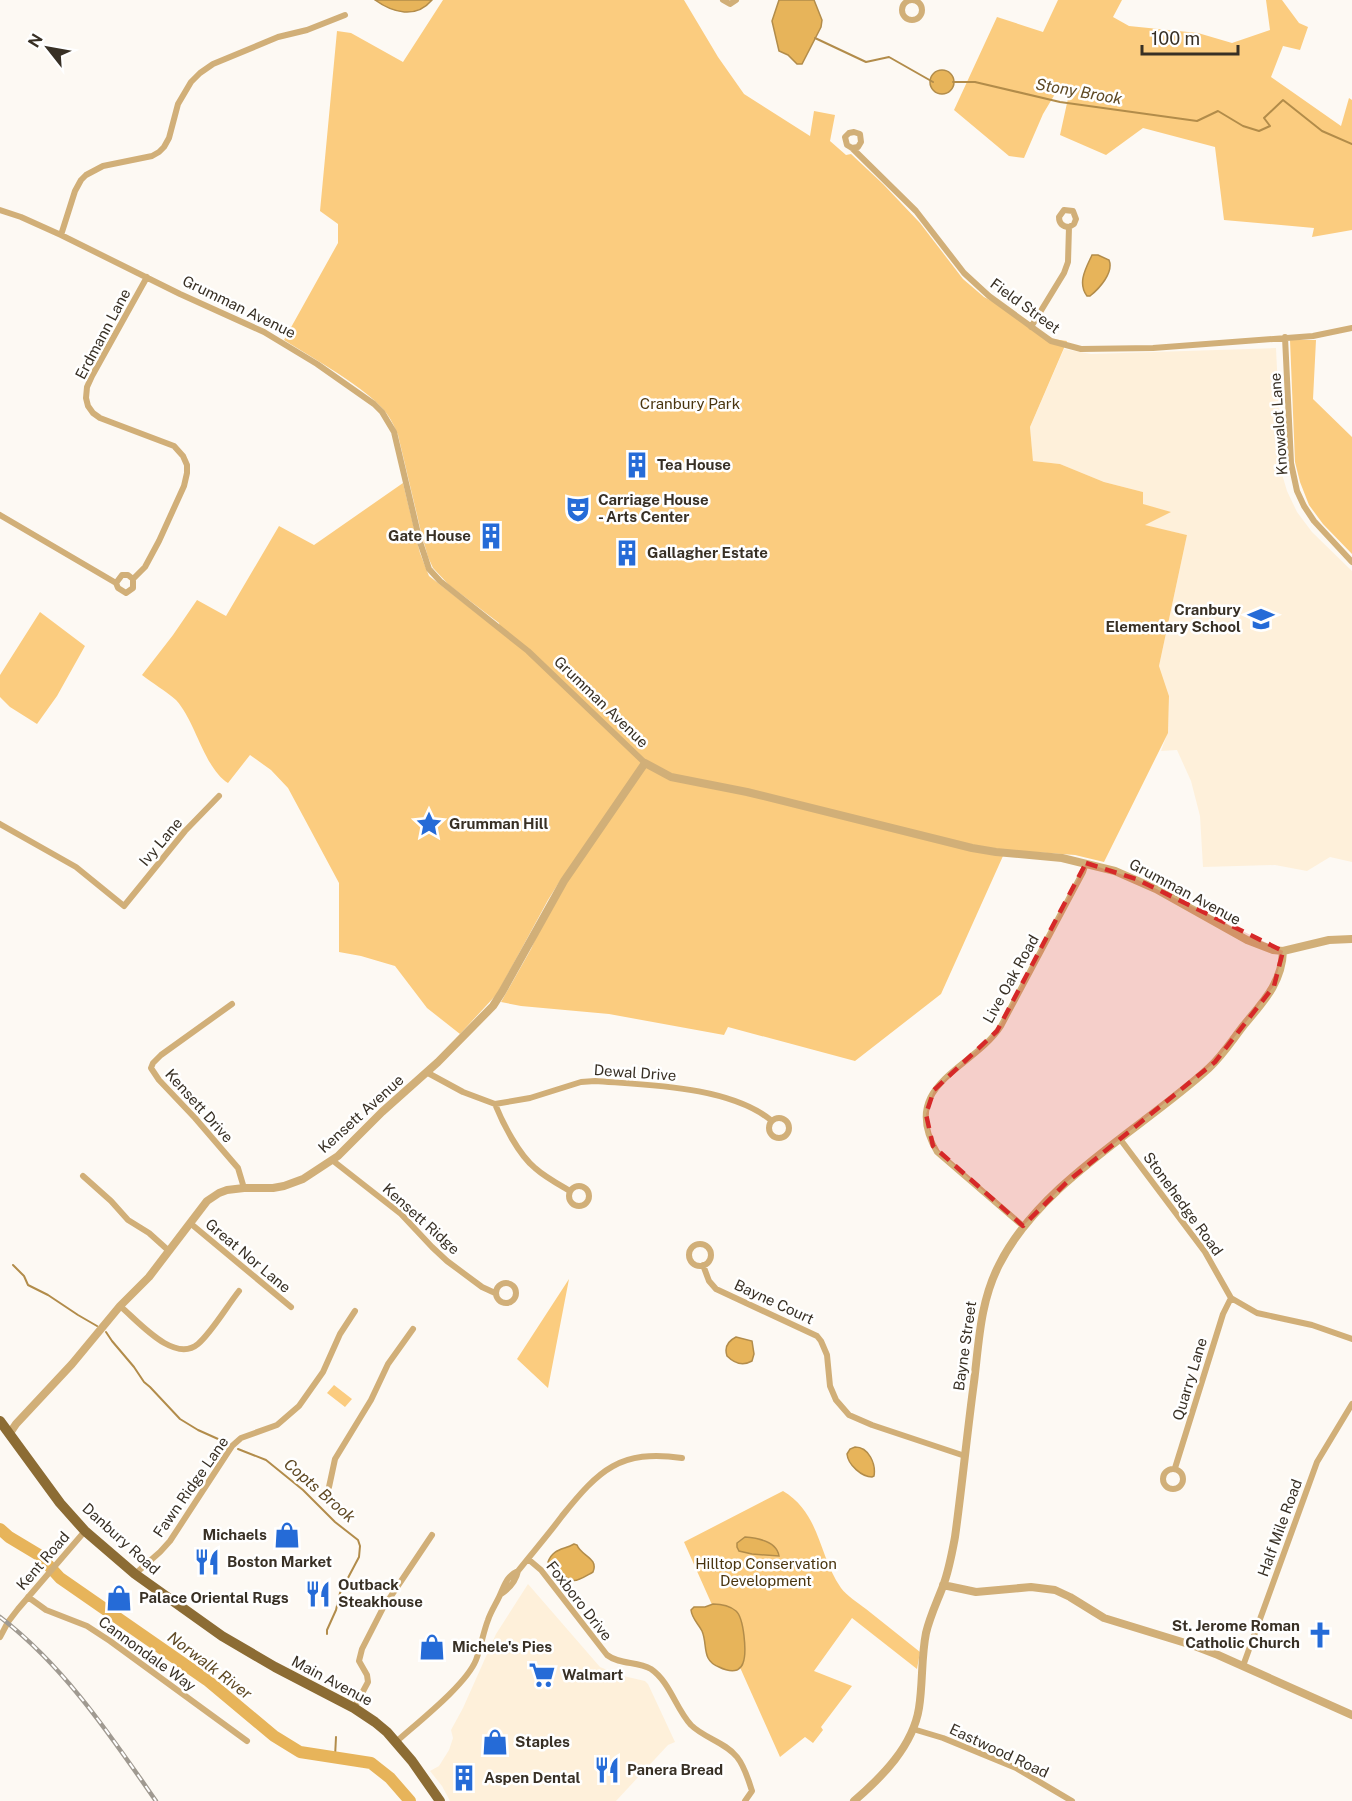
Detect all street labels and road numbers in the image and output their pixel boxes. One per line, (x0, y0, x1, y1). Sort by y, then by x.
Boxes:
street label: Grumman Avenue (180, 272, 299, 341)
street label: Field Street (987, 275, 1063, 337)
street label: Erdmann Lane (72, 286, 134, 382)
street label: Knowalot Lane (1266, 372, 1291, 476)
street label: Grumman Avenue (551, 653, 652, 751)
street label: Ivy Lane (136, 814, 186, 869)
street label: Grumman Avenue (1127, 855, 1244, 928)
street label: Live Oak Road (979, 932, 1042, 1026)
street label: Dewal Drive (593, 1061, 677, 1084)
street label: Kensett Drive (162, 1065, 237, 1146)
street label: Kensett Avenue (315, 1071, 407, 1156)
street label: Stonehedge Road (1140, 1149, 1227, 1259)
street label: Kensett Ridge (379, 1180, 463, 1258)
street label: Great Nor Lane (202, 1215, 294, 1296)
street label: Bayne Court (732, 1276, 817, 1327)
street label: Bayne Street (950, 1300, 979, 1392)
street label: Quarry Lane (1169, 1335, 1210, 1422)
street label: Fawn Ridge Lane (150, 1433, 232, 1540)
street label: Half Mile Road (1254, 1477, 1305, 1579)
street label: Danbury Road (79, 1499, 164, 1578)
street label: Kent Road (13, 1528, 73, 1593)
street label: Foxboro Drive (543, 1558, 616, 1644)
street label: Cannondale Way (95, 1613, 199, 1695)
street label: Main Avenue (289, 1652, 376, 1709)
street label: Eastwood Road (947, 1720, 1051, 1781)

